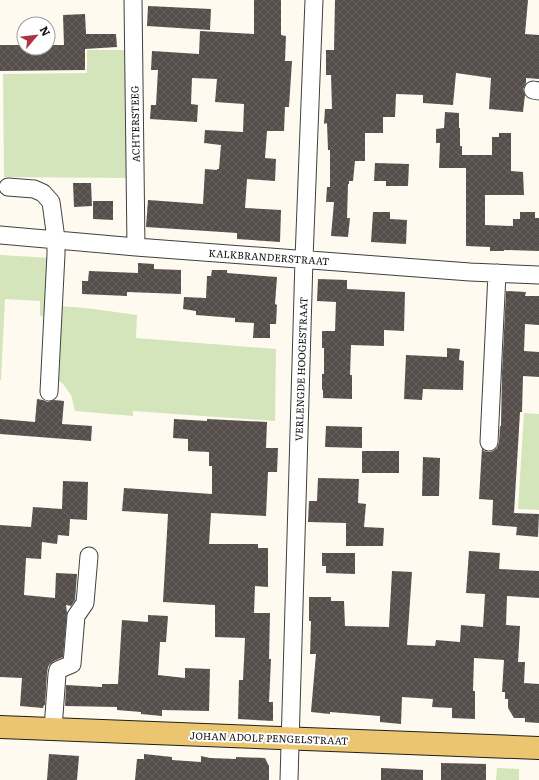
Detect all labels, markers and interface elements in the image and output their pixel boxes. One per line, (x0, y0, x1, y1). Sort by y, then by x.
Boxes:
north arrow (16, 16, 56, 56)
text: N (36, 23, 55, 39)
street label: ACHTERSTEEG (126, 85, 143, 163)
street label: KALKBRANDERSTRAAT (208, 245, 330, 268)
street label: VERLENGDE HOOGESTRAAT (290, 297, 311, 441)
street label: JOHAN ADOLF PENGELSTRAAT (189, 727, 349, 748)

